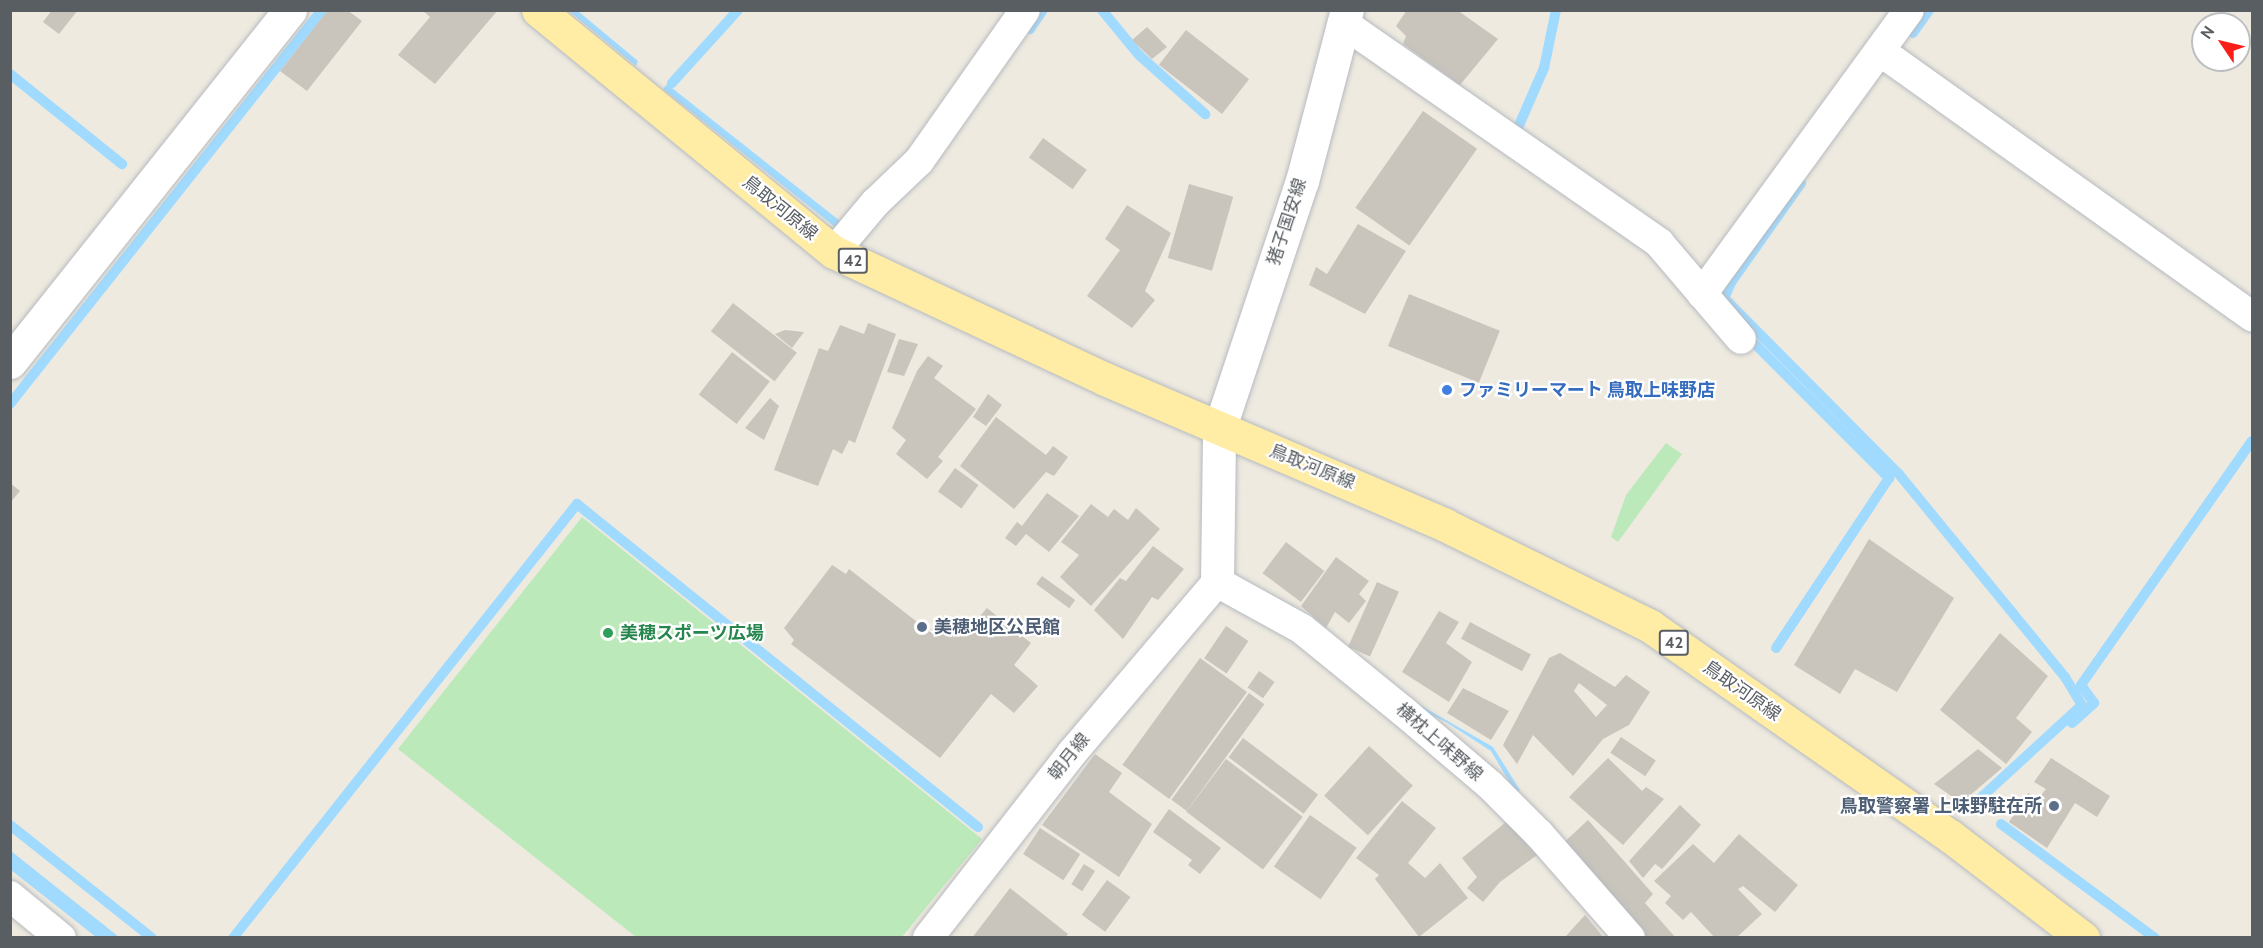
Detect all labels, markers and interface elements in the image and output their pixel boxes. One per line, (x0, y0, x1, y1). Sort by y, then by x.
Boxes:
north arrow (2191, 12, 2251, 72)
text: N (2196, 22, 2219, 43)
street label: 鳥取河原線 (738, 171, 822, 245)
street label: 猪子国安線 (1263, 176, 1311, 268)
road number: 42 (836, 248, 870, 274)
place label: ファミリーマート 鳥取上味野店 (1459, 379, 1715, 401)
marker: ファミリーマート 鳥取上味野店 (1440, 383, 1454, 397)
street label: 鳥取河原線 (1266, 440, 1358, 494)
place label: 美穂地区公民館 (934, 616, 1060, 638)
marker: 美穂地区公民館 (915, 620, 929, 634)
place label: 美穂スポーツ広場 (620, 622, 764, 644)
marker: 美穂スポーツ広場 (601, 626, 615, 640)
road number: 42 (1658, 630, 1690, 656)
street label: 鳥取河原線 (1699, 656, 1785, 726)
street label: 横枕上味野線 (1391, 698, 1487, 786)
street label: 朝月線 (1044, 729, 1094, 785)
place label: 鳥取警察署 上味野駐在所 (1840, 795, 2042, 817)
marker: 鳥取警察署 上味野駐在所 (2047, 799, 2061, 813)

